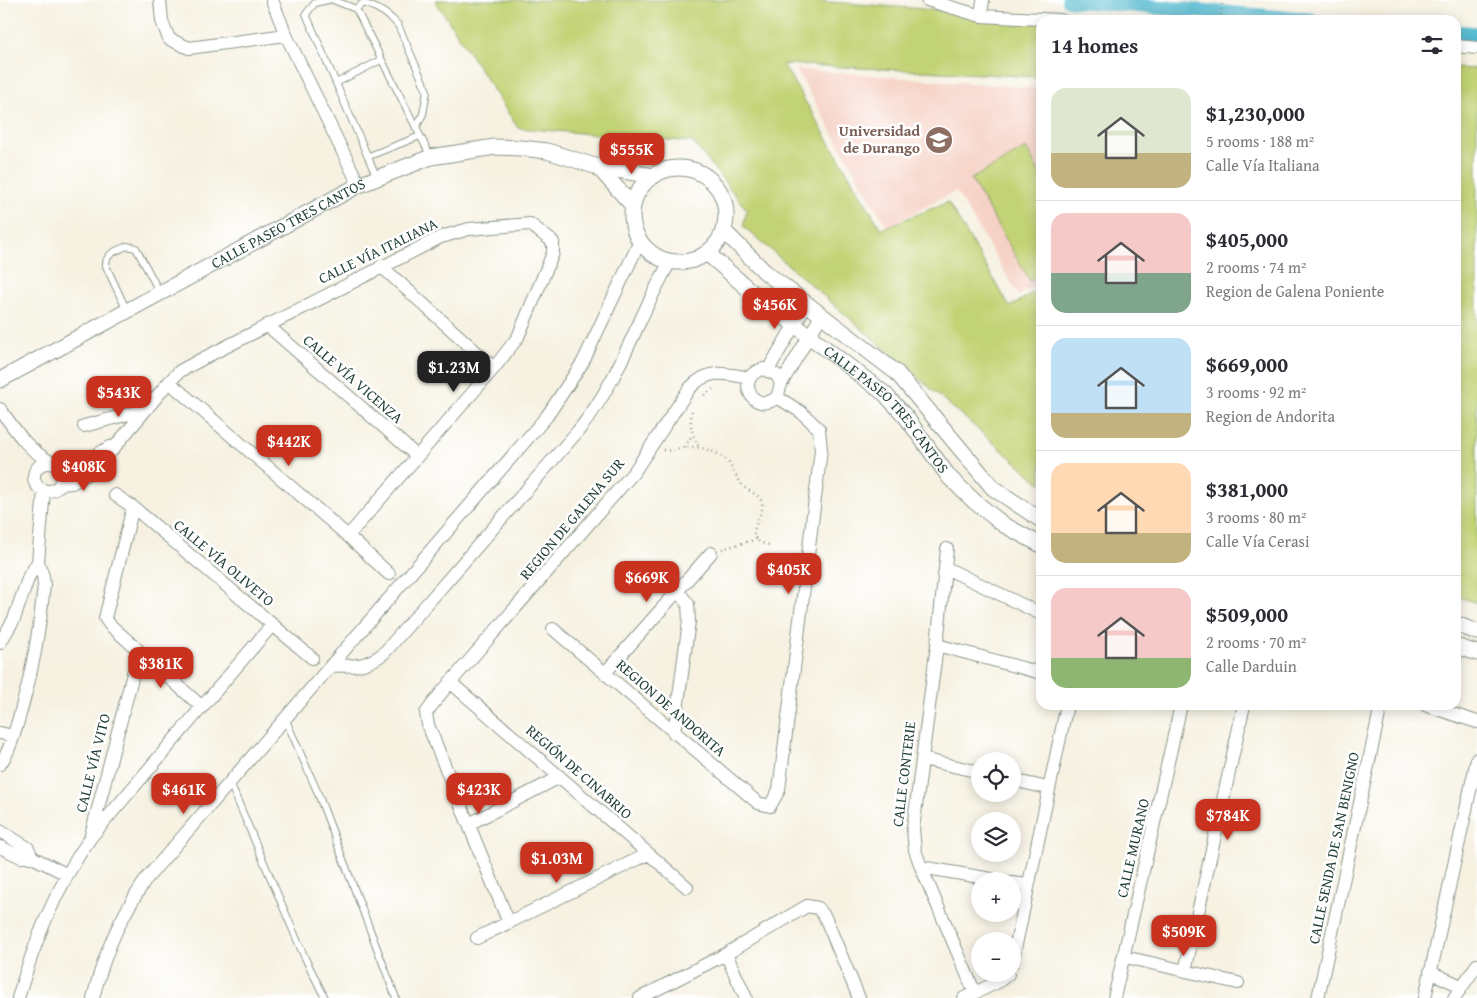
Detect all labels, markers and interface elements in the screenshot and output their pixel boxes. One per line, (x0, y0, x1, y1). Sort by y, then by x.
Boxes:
text: 14 homes (1051, 30, 1138, 61)
icon: filters (1418, 31, 1446, 59)
text: $1,230,000 (1206, 98, 1305, 129)
icon: home (1091, 108, 1151, 168)
place label: Universidad de Durango (839, 120, 920, 158)
school or university icon: Universidad de Durango (924, 125, 954, 155)
text: 5 rooms · 188 m² (1206, 129, 1314, 153)
pin: $555K (597, 132, 667, 175)
text: $555K (610, 137, 654, 161)
text: Calle Vía Italiana (1206, 153, 1320, 177)
street label: CALLE PASEO TRES CANTOS (207, 173, 368, 273)
street label: CALLE VÍA ITALIANA (315, 213, 441, 289)
text: $405,000 (1206, 224, 1288, 255)
icon: home (1091, 233, 1151, 293)
text: 2 rooms · 74 m² (1206, 255, 1306, 279)
text: Region de Galena Poniente (1206, 279, 1384, 303)
pin: $456K (740, 288, 810, 330)
text: $456K (753, 292, 797, 316)
street label: CALLE VÍA VICENZA (299, 329, 408, 428)
street label: CALLE PASEO TRES CANTOS (820, 340, 954, 477)
text: $669,000 (1206, 349, 1288, 380)
pin: $1.23M (413, 350, 495, 393)
text: $1.23M (428, 355, 480, 379)
icon: home (1091, 358, 1151, 418)
pin: $543K (84, 376, 154, 418)
text: $543K (97, 380, 141, 404)
text: 3 rooms · 92 m² (1206, 380, 1306, 404)
text: Region de Andorita (1206, 404, 1335, 428)
pin: $442K (254, 424, 324, 467)
text: $442K (267, 429, 311, 453)
pin: $408K (49, 450, 119, 492)
street label: REGION DE GALENA SUR (514, 453, 629, 584)
text: $408K (62, 454, 106, 478)
text: $381,000 (1206, 474, 1288, 505)
icon: home (1091, 483, 1151, 543)
text: 3 rooms · 80 m² (1206, 505, 1306, 529)
street label: CALLE VÍA OLIVETO (170, 514, 279, 611)
text: Calle Vía Cerasi (1206, 529, 1309, 553)
pin: $405K (754, 552, 824, 595)
text: $405K (767, 557, 811, 581)
pin: $669K (612, 560, 682, 603)
text: $669K (625, 565, 669, 589)
text: $509,000 (1206, 599, 1288, 630)
icon: home (1091, 608, 1151, 668)
text: 2 rooms · 70 m² (1206, 630, 1306, 654)
pin: $381K (126, 646, 196, 689)
text: $381K (139, 651, 183, 675)
street label: REGION DE ANDORITA (612, 654, 731, 761)
text: Calle Darduin (1206, 654, 1297, 678)
street label: CALLE VÍA VITO (70, 711, 115, 814)
street label: REGIÓN DE CINABRIO (522, 720, 637, 824)
street label: CALLE CONTERIE (887, 720, 920, 828)
street label: CALLE SENDA DE SAN BENIGNO (1303, 750, 1364, 946)
map controls (971, 752, 1021, 982)
button: locate (971, 752, 1021, 802)
pin: $461K (149, 772, 219, 815)
pin: $423K (444, 772, 514, 815)
text: $461K (162, 777, 206, 801)
text: $423K (457, 777, 501, 801)
street label: CALLE MURANO (1111, 796, 1154, 900)
pin: $784K (1193, 798, 1263, 841)
text: $784K (1206, 803, 1250, 827)
button: layers (971, 812, 1021, 862)
pin: $1.03M (516, 842, 598, 884)
text: $1.03M (531, 846, 583, 870)
button: + (971, 872, 1021, 922)
pin: $509K (1149, 914, 1219, 957)
text: $509K (1162, 919, 1206, 943)
button: − (971, 932, 1021, 982)

